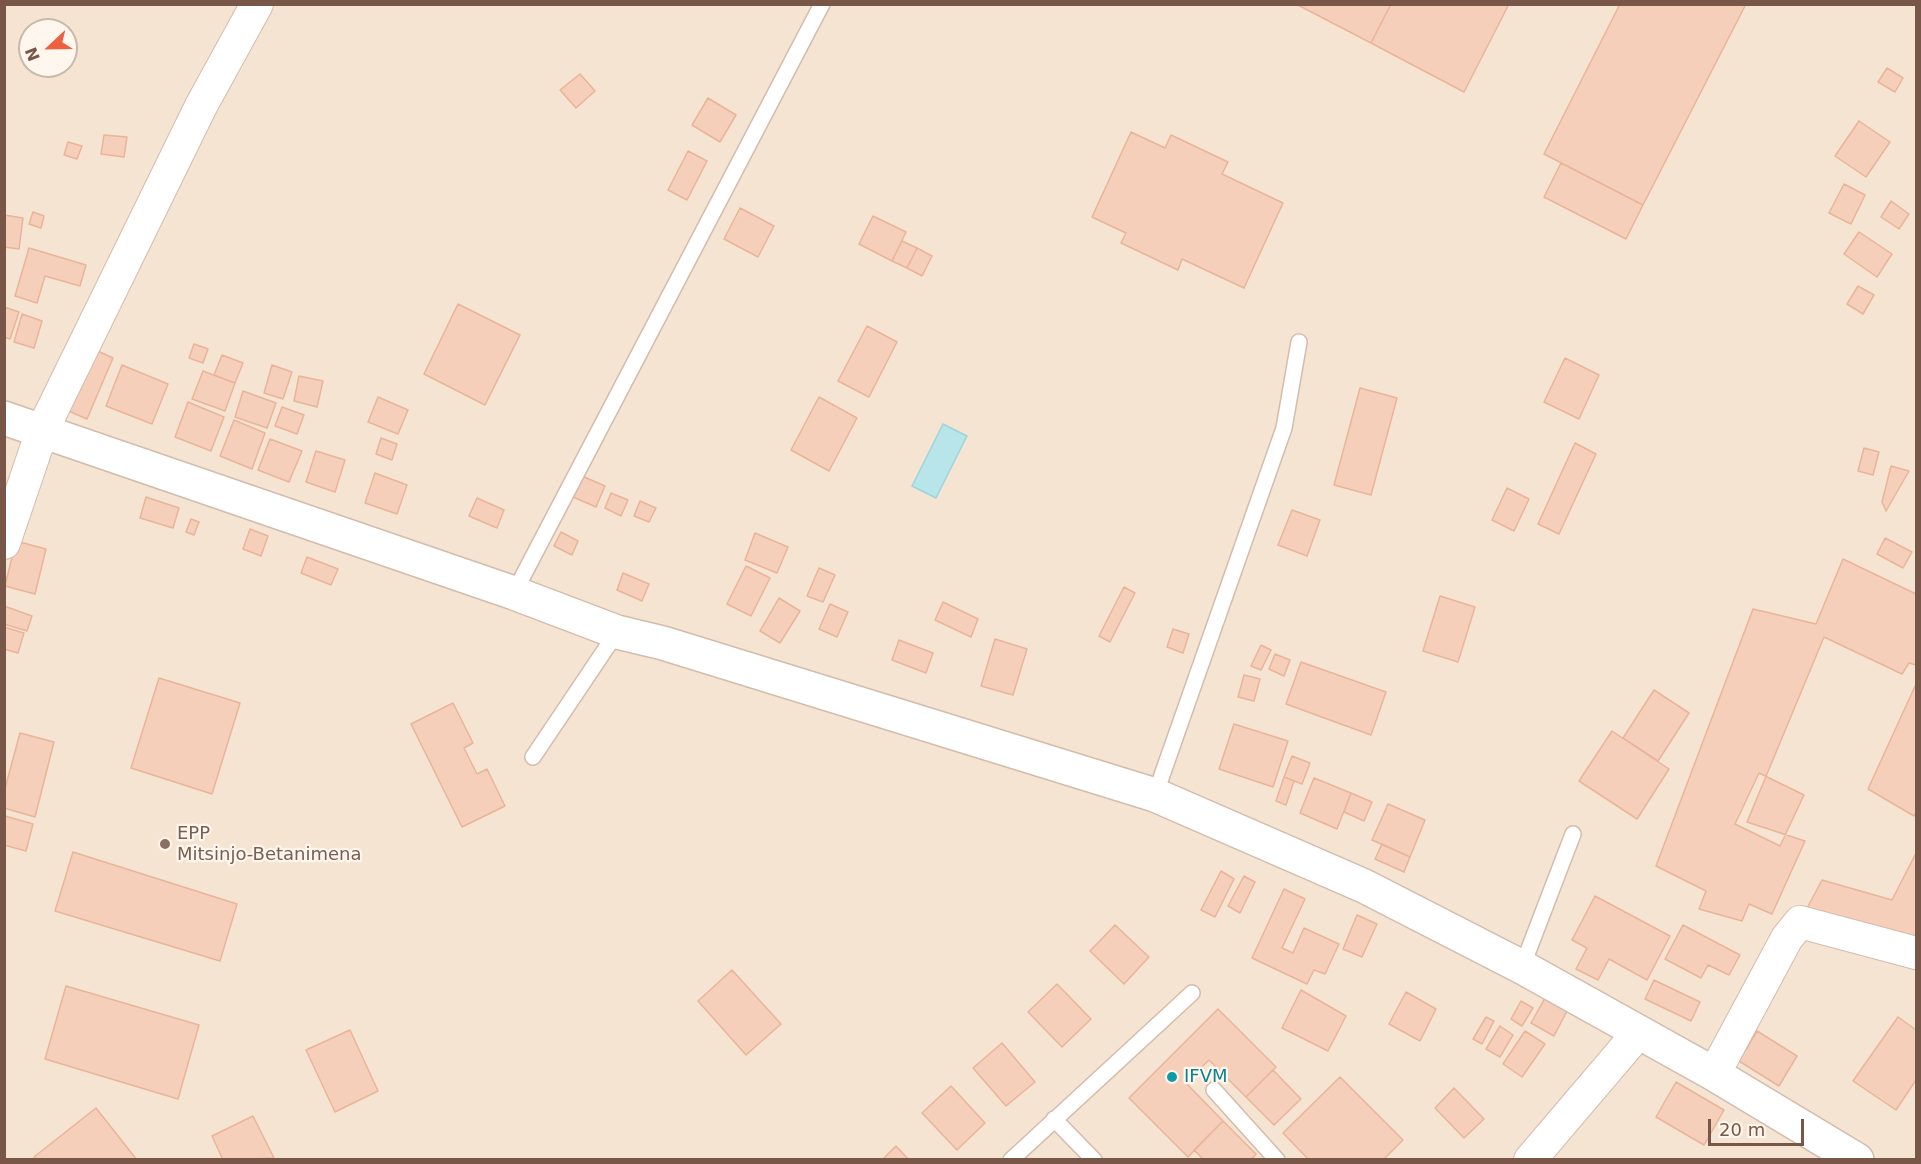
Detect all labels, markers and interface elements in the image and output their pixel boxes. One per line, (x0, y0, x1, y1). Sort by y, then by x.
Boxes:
north arrow (18, 18, 78, 78)
text: N (21, 44, 44, 64)
place label: EPP Mitsinjo-Betanimena (177, 823, 362, 866)
marker: EPP Mitsinjo-Betanimena (158, 837, 172, 851)
place label: IFVM (1184, 1066, 1228, 1088)
marker: IFVM (1165, 1070, 1179, 1084)
scale bar (1711, 1107, 1807, 1145)
text: 20 m (1719, 1119, 1765, 1140)

